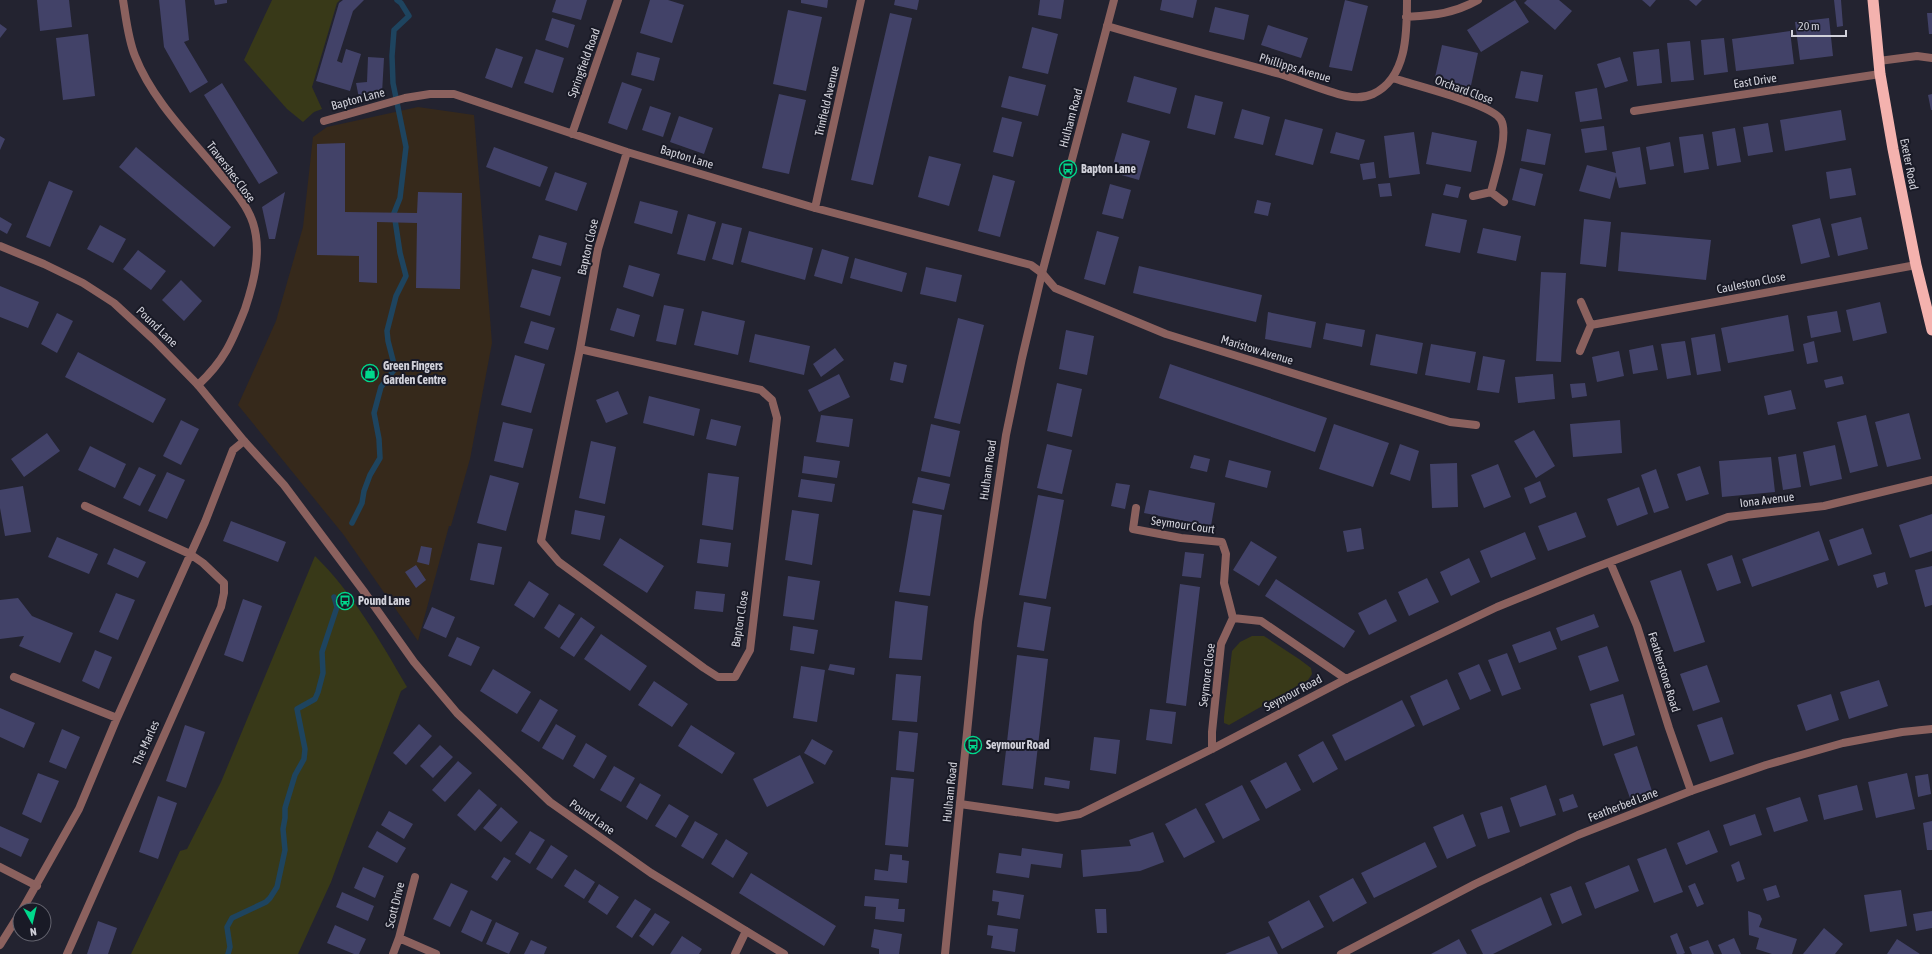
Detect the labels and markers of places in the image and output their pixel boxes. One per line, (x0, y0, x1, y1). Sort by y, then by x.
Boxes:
bus stop icon: Bapton Lane (1058, 159, 1078, 179)
place label: Bapton Lane (1081, 162, 1136, 176)
place label: Green Fingers Garden Centre (383, 359, 447, 387)
shop icon: Green Fingers Garden Centre (360, 363, 380, 383)
bus stop icon: Pound Lane (335, 591, 355, 611)
place label: Pound Lane (358, 594, 410, 608)
bus stop icon: Seymour Road (963, 735, 983, 755)
place label: Seymour Road (986, 738, 1050, 752)

